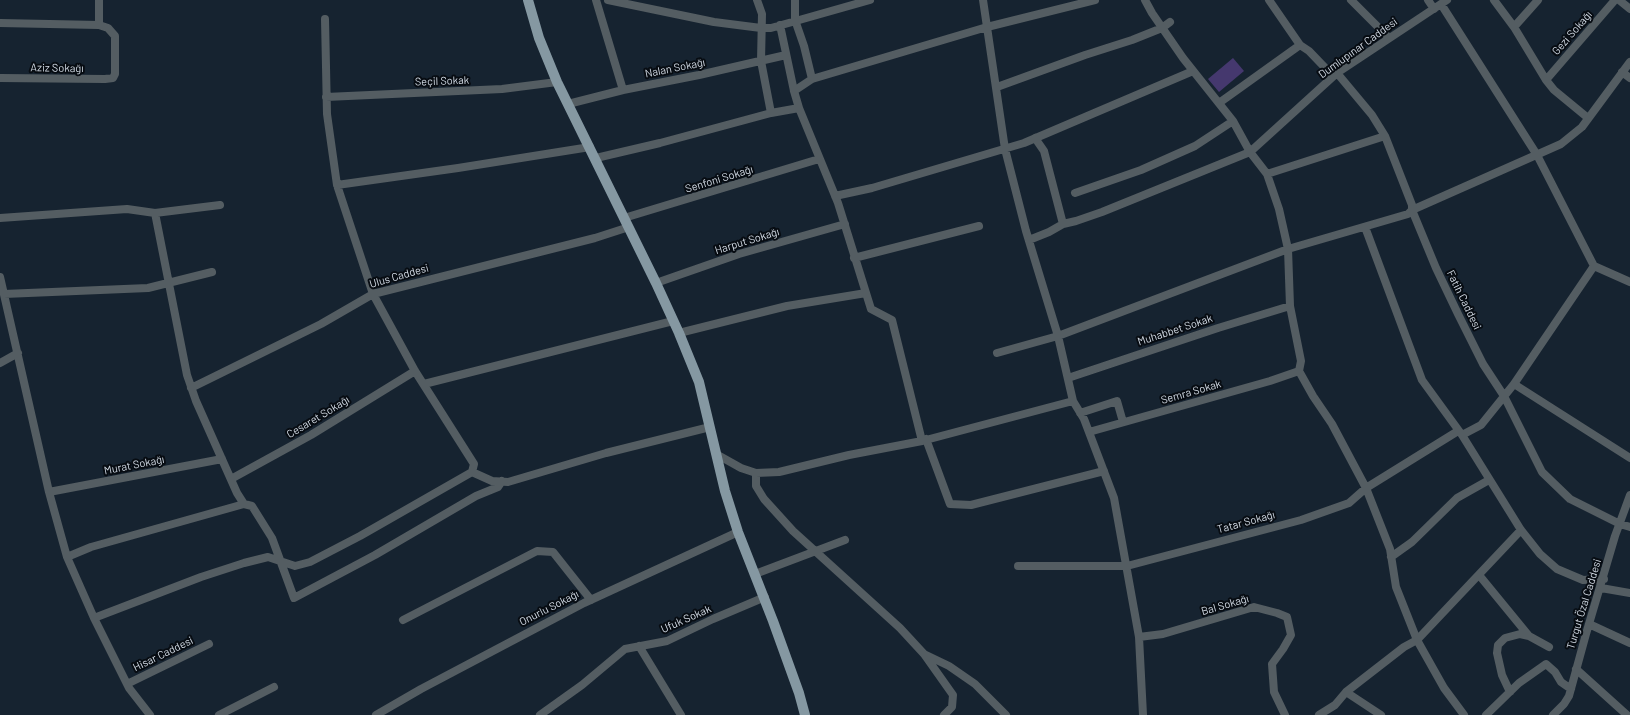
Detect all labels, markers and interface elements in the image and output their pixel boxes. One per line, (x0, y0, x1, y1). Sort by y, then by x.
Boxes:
street label: Gezi Sokağı (1549, 8, 1595, 58)
street label: Dumlupınar Caddesi (1316, 15, 1400, 81)
street label: Nalan Sokağı (644, 56, 706, 80)
street label: Aziz Sokağı (30, 61, 84, 75)
street label: Seçil Sokak (415, 73, 469, 89)
street label: Senfoni Sokağı (683, 162, 755, 196)
street label: Harput Sokağı (713, 225, 781, 257)
street label: Ulus Caddesi (368, 261, 430, 291)
street label: Fatih Caddesi (1444, 268, 1484, 332)
street label: Muhabbet Sokak (1136, 312, 1214, 348)
street label: Semra Sokak (1159, 377, 1223, 407)
street label: Cesaret Sokağı (284, 393, 352, 441)
street label: Murat Sokağı (103, 453, 165, 477)
street label: Tatar Sokağı (1216, 508, 1276, 536)
street label: Turgut Özal Caddesi (1564, 557, 1604, 651)
street label: Onurlu Sokağı (517, 587, 581, 629)
street label: Bal Sokağı (1200, 592, 1250, 618)
street label: Ufuk Sokak (659, 602, 713, 636)
street label: Hisar Caddesi (131, 634, 195, 674)

